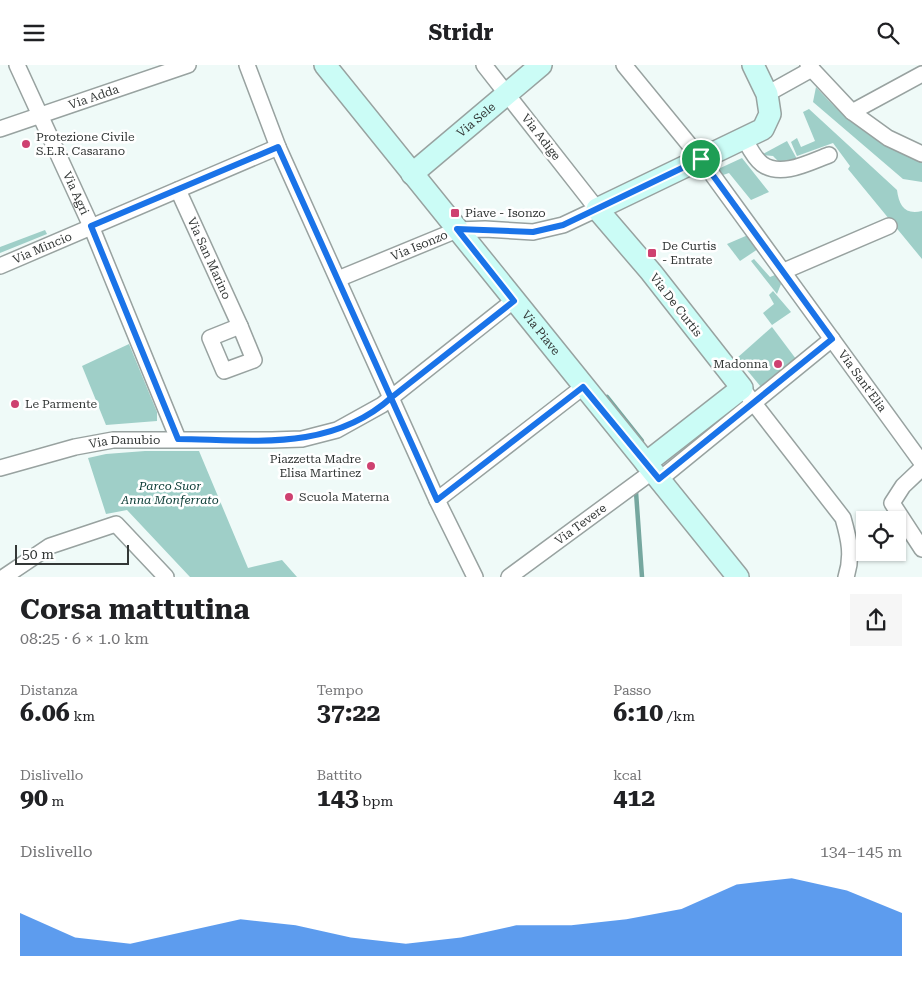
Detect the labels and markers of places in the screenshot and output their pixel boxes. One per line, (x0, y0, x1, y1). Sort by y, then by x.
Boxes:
place label: Protezione Civile S.E.R. Casarano (36, 130, 135, 158)
marker: Protezione Civile S.E.R. Casarano (20, 138, 32, 150)
pin (680, 138, 722, 180)
place label: Piave - Isonzo (465, 206, 546, 220)
marker: Piave - Isonzo (449, 207, 461, 219)
place label: De Curtis - Entrate (662, 239, 717, 267)
marker: De Curtis - Entrate (646, 247, 658, 259)
place label: Madonna (713, 357, 768, 371)
marker: Madonna (772, 358, 784, 370)
place label: Le Parmente (25, 397, 98, 411)
marker: Le Parmente (9, 398, 21, 410)
place label: Piazzetta Madre Elisa Martinez (270, 452, 361, 480)
marker: Piazzetta Madre Elisa Martinez (365, 460, 377, 472)
place label: Scuola Materna (299, 490, 390, 504)
marker: Scuola Materna (283, 491, 295, 503)

